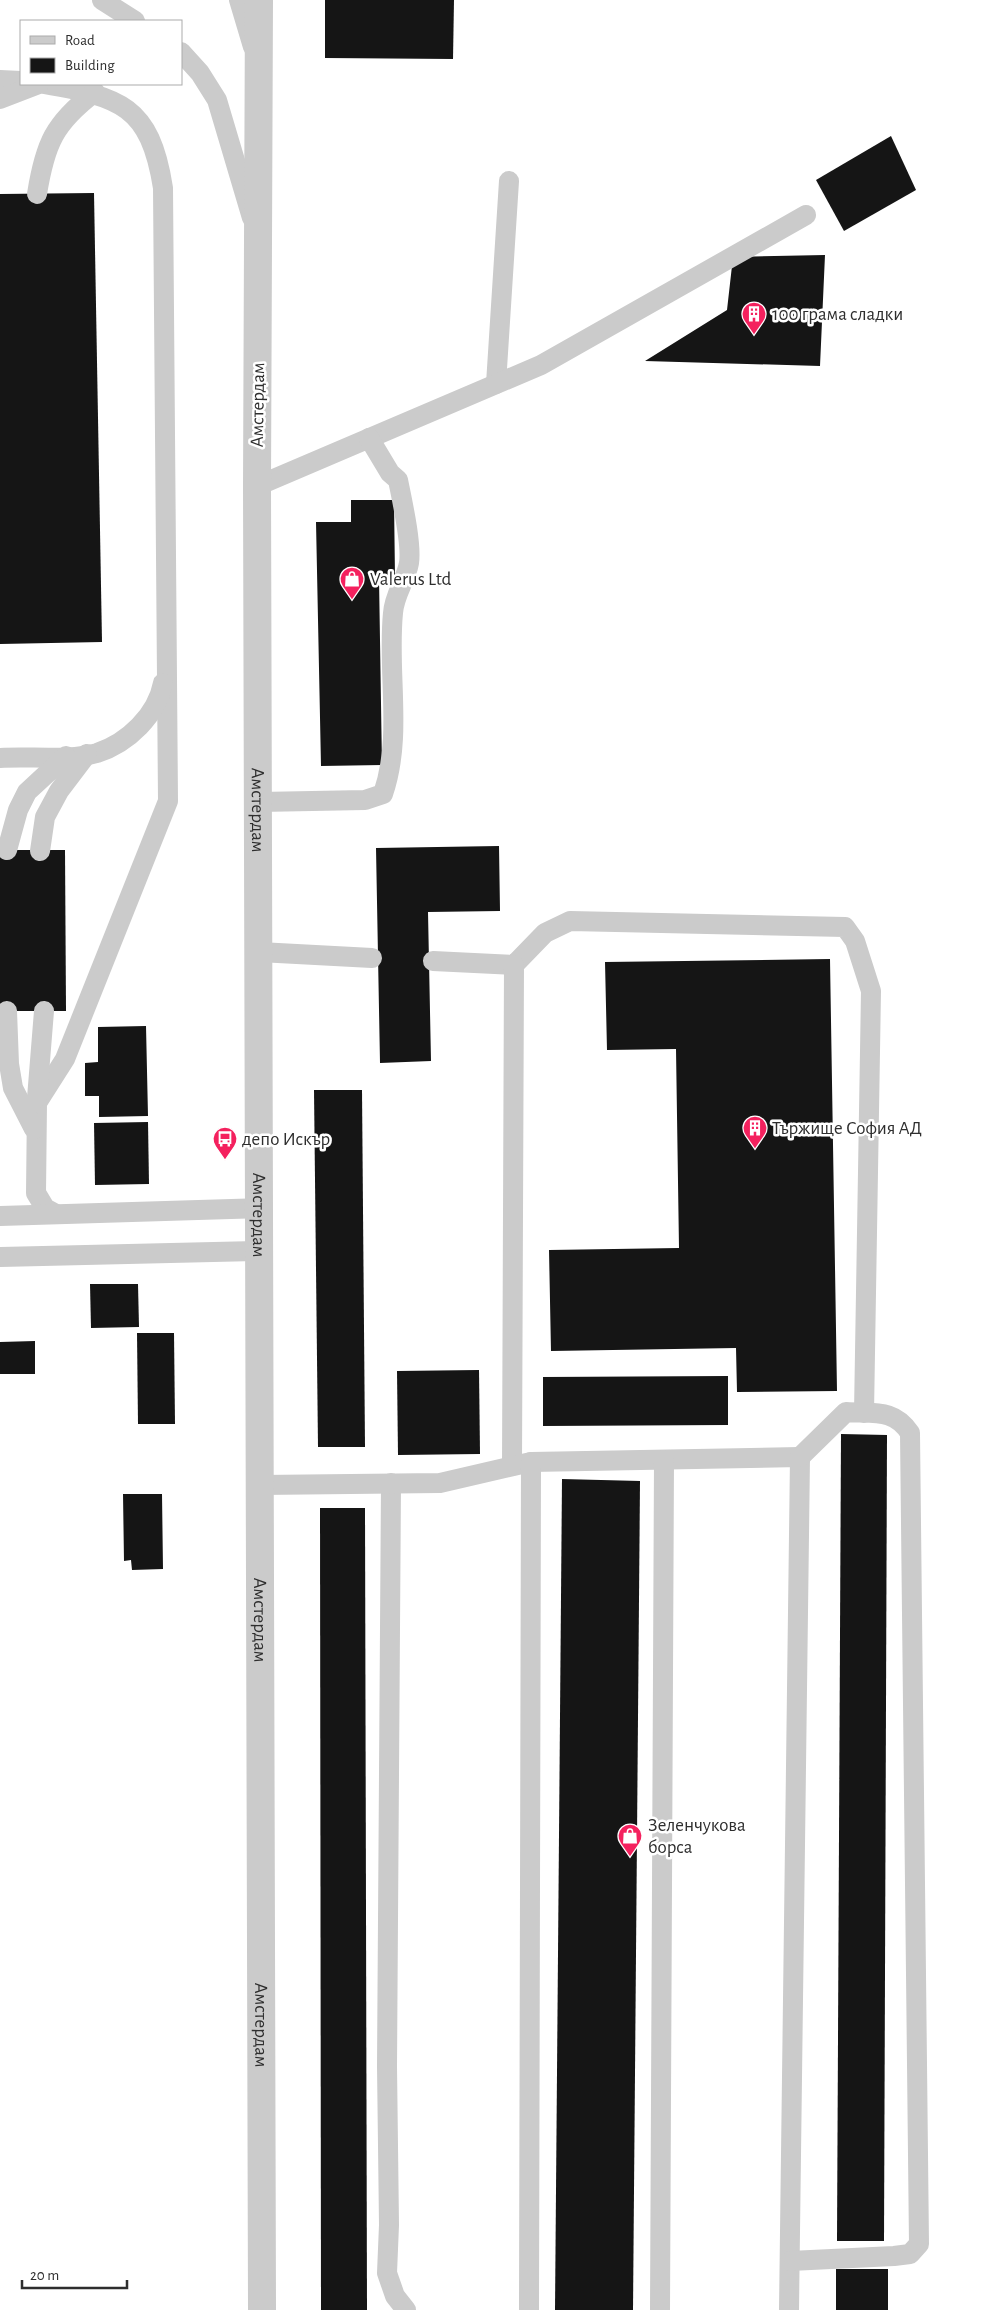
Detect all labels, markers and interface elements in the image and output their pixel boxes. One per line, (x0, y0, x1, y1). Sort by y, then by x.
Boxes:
legend (20, 20, 182, 85)
text: Road (65, 33, 95, 48)
text: Building (65, 58, 115, 73)
building icon: 100 грама сладки (741, 301, 767, 335)
place label: 100 грама сладки (772, 305, 903, 324)
street label: Амстердам (248, 362, 268, 448)
shop icon: Valerus Ltd (339, 566, 365, 600)
place label: Valerus Ltd (370, 570, 452, 589)
street label: Амстердам (248, 767, 268, 853)
building icon: Тържище София АД (742, 1115, 768, 1149)
place label: Тържище София АД (772, 1119, 922, 1138)
bus stop icon: депо Искър (212, 1126, 238, 1160)
place label: депо Искър (242, 1130, 330, 1149)
street label: Амстердам (249, 1172, 269, 1258)
street label: Амстердам (250, 1577, 270, 1663)
place label: Зеленчукова борса (648, 1816, 746, 1857)
shop icon: Зеленчукова борса (617, 1823, 643, 1857)
street label: Амстердам (252, 1982, 271, 2068)
scale bar (22, 2258, 128, 2290)
text: 20 m (30, 2268, 59, 2283)

